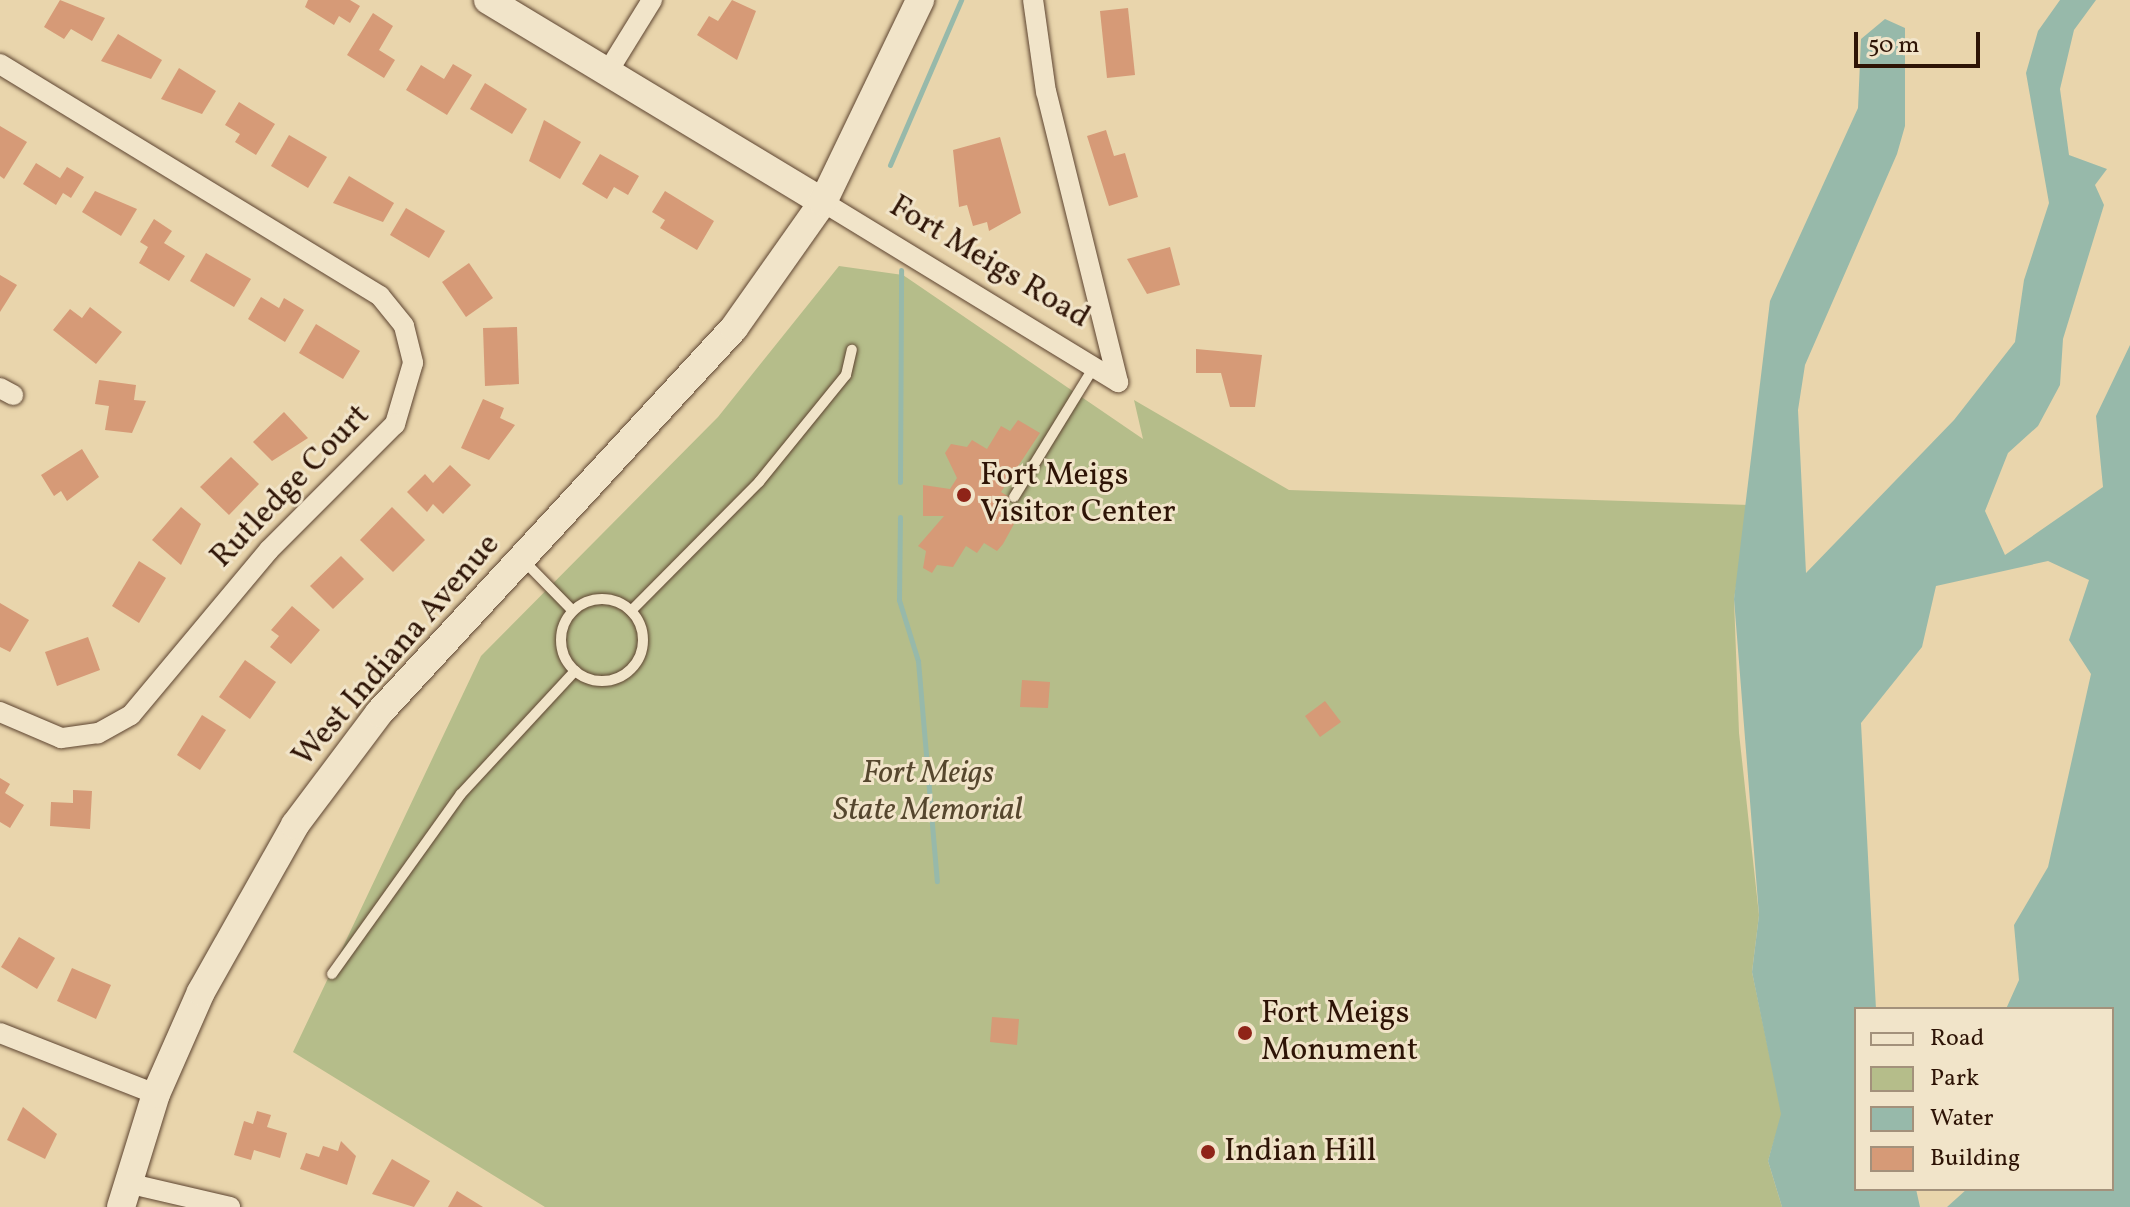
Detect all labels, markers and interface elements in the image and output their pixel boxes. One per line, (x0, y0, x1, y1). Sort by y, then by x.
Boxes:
scale bar (1858, 16, 1984, 66)
text: 50 m (1868, 29, 1920, 63)
street label: Fort Meigs Road (882, 188, 1096, 338)
street label: Rutledge Court (203, 397, 379, 577)
place label: Fort Meigs Visitor Center (980, 458, 1176, 533)
marker: Fort Meigs Visitor Center (955, 486, 973, 504)
street label: West Indiana Avenue (285, 527, 509, 775)
park label: Fort Meigs State Memorial (833, 756, 1023, 831)
place label: Fort Meigs Monument (1261, 996, 1418, 1071)
legend (1854, 1007, 2114, 1191)
text: Road (1930, 1022, 1984, 1056)
marker: Fort Meigs Monument (1236, 1024, 1254, 1042)
text: Park (1930, 1062, 1979, 1096)
text: Water (1930, 1102, 1994, 1136)
place label: Indian Hill (1224, 1133, 1376, 1171)
text: Building (1930, 1142, 2020, 1176)
marker: Indian Hill (1199, 1143, 1217, 1161)

